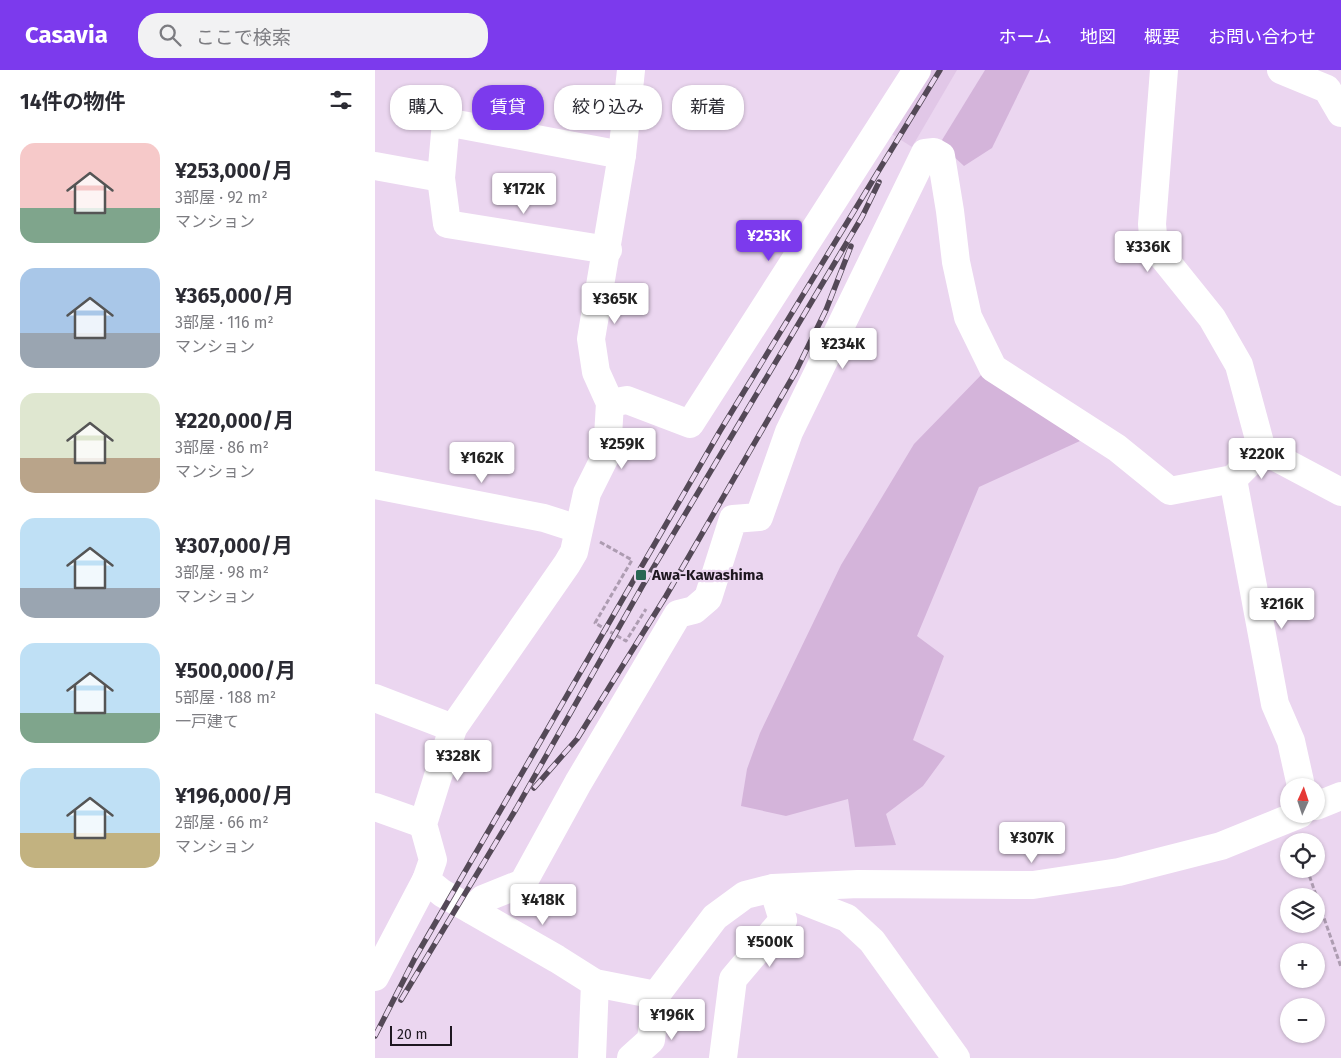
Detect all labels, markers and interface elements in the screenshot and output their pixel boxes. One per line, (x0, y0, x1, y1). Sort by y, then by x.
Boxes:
search box (138, 13, 488, 58)
text: Casavia (25, 21, 108, 49)
icon: search (156, 21, 184, 49)
text: ここで検索 (196, 26, 291, 49)
text: ホーム (999, 26, 1052, 48)
text: 地図 (1080, 26, 1116, 48)
text: 概要 (1144, 26, 1180, 48)
text: お問い合わせ (1208, 26, 1316, 48)
chip: 購入 (390, 85, 462, 130)
chip: 賃貸 (472, 85, 544, 130)
chip: 絞り込み (554, 85, 662, 130)
chip: 新着 (672, 85, 744, 130)
icon: filters (327, 86, 355, 114)
text: 14件の物件 (20, 89, 126, 115)
text: ¥253,000/月 (175, 158, 293, 184)
icon: home (60, 163, 120, 223)
pin: ¥172K (489, 172, 559, 215)
text: ¥172K (503, 179, 545, 198)
text: 3部屋 · 92 m² (175, 188, 268, 207)
text: マンション (175, 212, 255, 231)
pin: ¥253K (734, 220, 804, 262)
text: ¥253K (747, 226, 791, 245)
pin: ¥336K (1113, 230, 1183, 273)
text: ¥336K (1126, 237, 1170, 256)
pin: ¥365K (580, 282, 650, 325)
text: ¥365,000/月 (175, 283, 294, 309)
icon: home (60, 288, 120, 348)
text: ¥365K (593, 289, 637, 308)
text: 3部屋 · 116 m² (175, 313, 274, 332)
pin: ¥234K (808, 328, 878, 370)
text: ¥234K (821, 334, 865, 353)
text: マンション (175, 337, 255, 356)
text: ¥220,000/月 (175, 408, 294, 434)
icon: home (60, 413, 120, 473)
pin: ¥259K (587, 428, 657, 470)
text: ¥259K (600, 434, 644, 453)
text: 3部屋 · 86 m² (175, 438, 269, 457)
pin: ¥220K (1227, 438, 1297, 480)
pin: ¥162K (447, 442, 517, 484)
text: ¥220K (1240, 444, 1284, 463)
text: ¥162K (460, 448, 504, 467)
text: マンション (175, 462, 255, 481)
text: ¥307,000/月 (175, 533, 293, 559)
icon: home (60, 538, 120, 598)
text: 3部屋 · 98 m² (175, 563, 269, 582)
place label: Awa-Kawashima (651, 566, 764, 584)
marker: Awa-Kawashima (634, 568, 648, 582)
text: マンション (175, 587, 255, 606)
pin: ¥216K (1247, 588, 1317, 630)
text: ¥216K (1260, 594, 1304, 613)
text: ¥500,000/月 (175, 658, 296, 684)
icon: home (60, 663, 120, 723)
text: 5部屋 · 188 m² (175, 688, 276, 707)
text: 一戸建て (175, 712, 239, 731)
pin: ¥328K (423, 740, 493, 782)
text: ¥328K (436, 746, 480, 765)
north arrow (1280, 778, 1325, 822)
map controls (1280, 778, 1325, 1043)
text: ¥196,000/月 (175, 783, 293, 809)
icon: home (60, 788, 120, 848)
text: 2部屋 · 66 m² (175, 813, 269, 832)
pin: ¥307K (997, 822, 1067, 864)
text: ¥307K (1010, 828, 1054, 847)
button: locate (1280, 833, 1325, 878)
text: マンション (175, 837, 255, 856)
pin: ¥418K (508, 884, 578, 926)
button: layers (1280, 888, 1325, 933)
text: ¥418K (521, 890, 565, 909)
pin: ¥500K (735, 926, 805, 968)
text: ¥500K (747, 932, 793, 951)
button: + (1280, 943, 1325, 988)
pin: ¥196K (637, 998, 707, 1041)
button: − (1280, 998, 1325, 1043)
text: ¥196K (650, 1005, 694, 1024)
scale bar (390, 1023, 453, 1046)
text: 20 m (397, 1026, 427, 1043)

